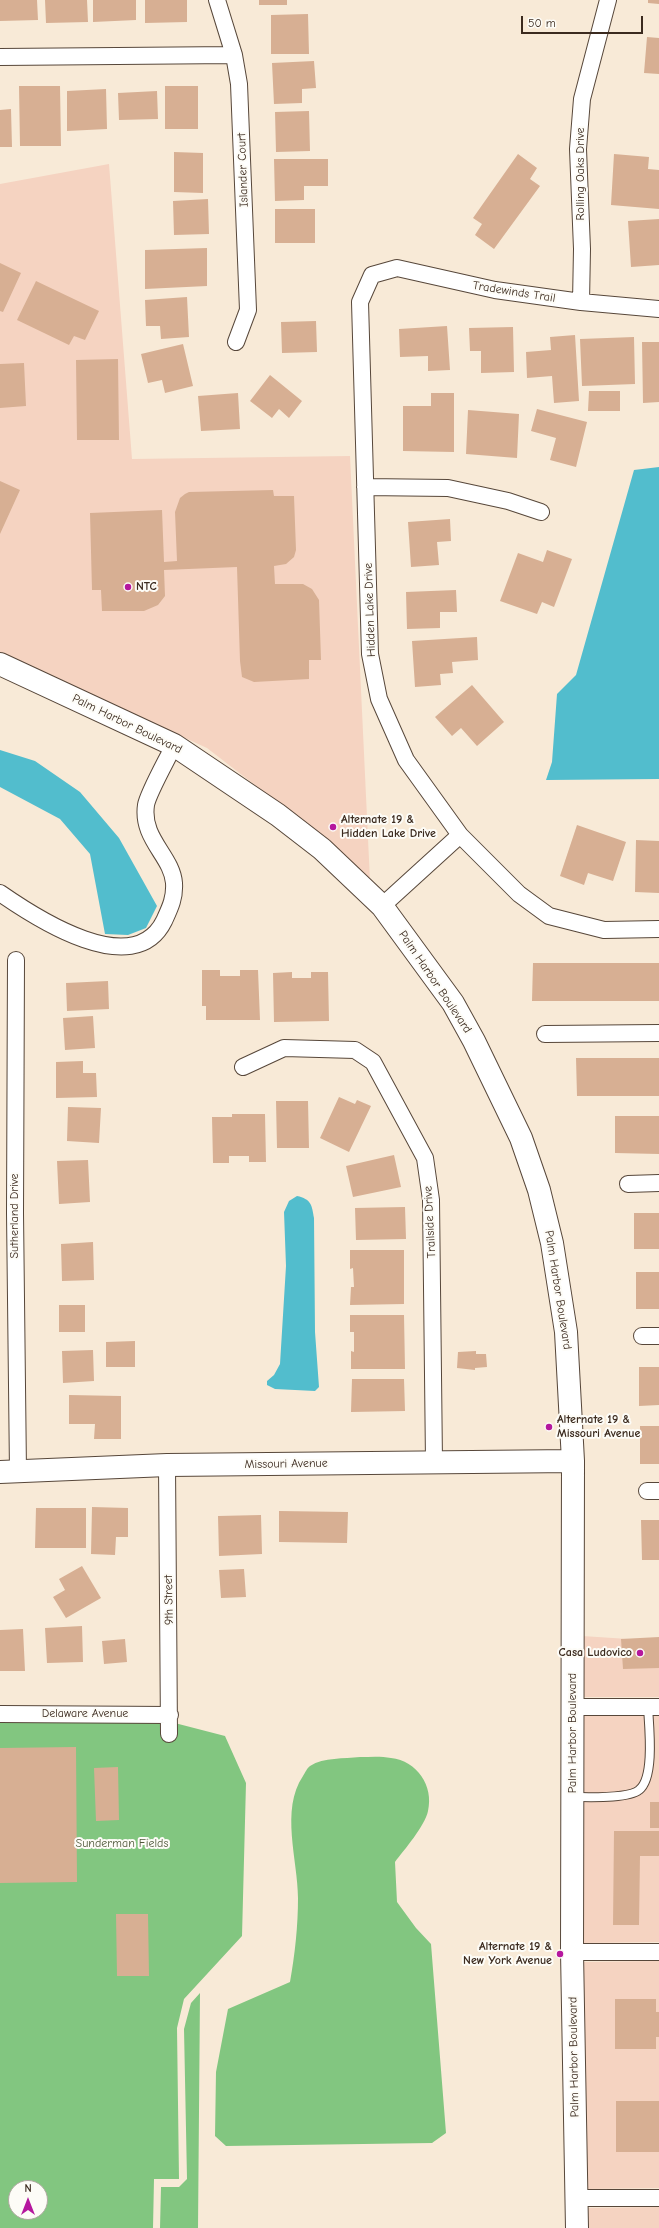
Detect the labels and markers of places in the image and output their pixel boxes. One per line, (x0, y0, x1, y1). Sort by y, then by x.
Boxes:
place label: NTC (136, 580, 157, 594)
marker: NTC (123, 582, 133, 592)
place label: Alternate 19 & Hidden Lake Drive (341, 813, 436, 841)
marker: Alternate 19 & Hidden Lake Drive (328, 822, 338, 832)
place label: Alternate 19 & Missouri Avenue (557, 1413, 640, 1441)
marker: Alternate 19 & Missouri Avenue (544, 1422, 554, 1432)
place label: Casa Ludovico (559, 1646, 632, 1660)
marker: Casa Ludovico (635, 1648, 645, 1658)
place label: Alternate 19 & New York Avenue (463, 1940, 552, 1968)
marker: Alternate 19 & New York Avenue (555, 1949, 565, 1959)

